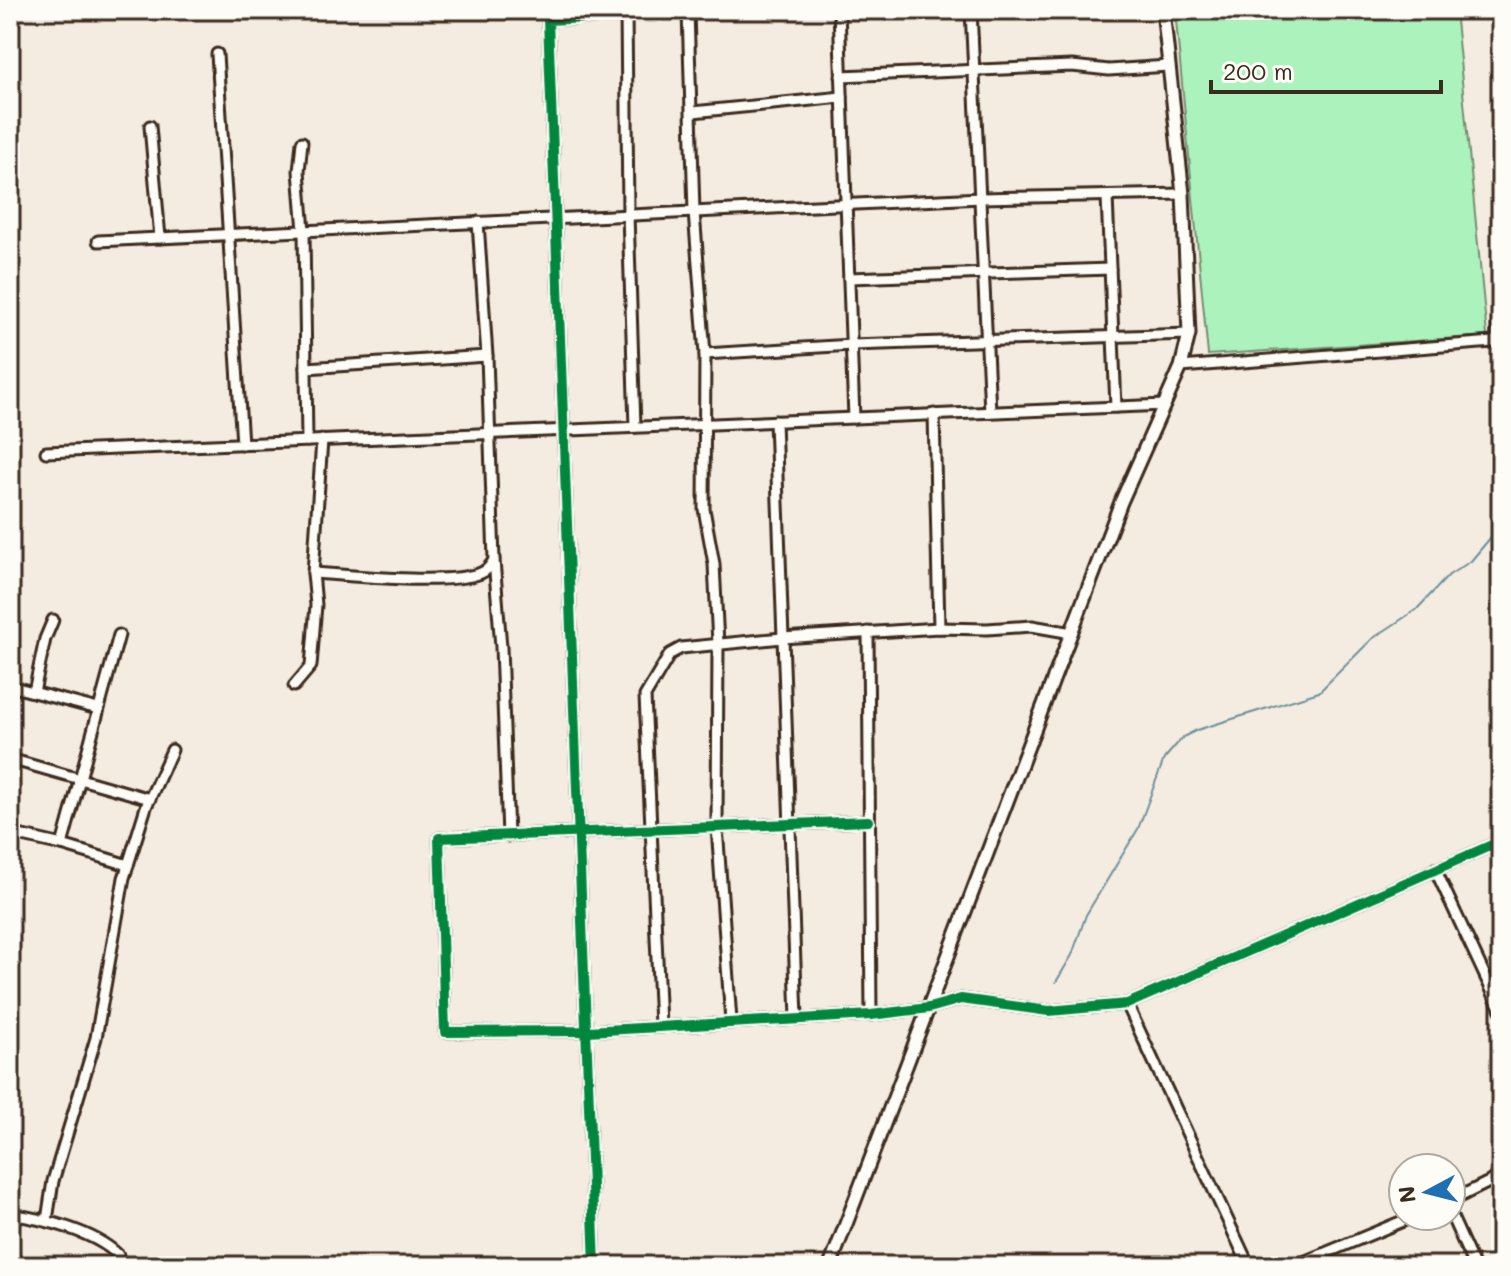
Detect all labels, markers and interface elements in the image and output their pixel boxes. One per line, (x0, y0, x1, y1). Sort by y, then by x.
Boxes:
scale bar (1211, 44, 1441, 94)
text: 200 m (1223, 55, 1293, 86)
north arrow (1387, 1152, 1467, 1232)
text: N (1391, 1184, 1422, 1205)

